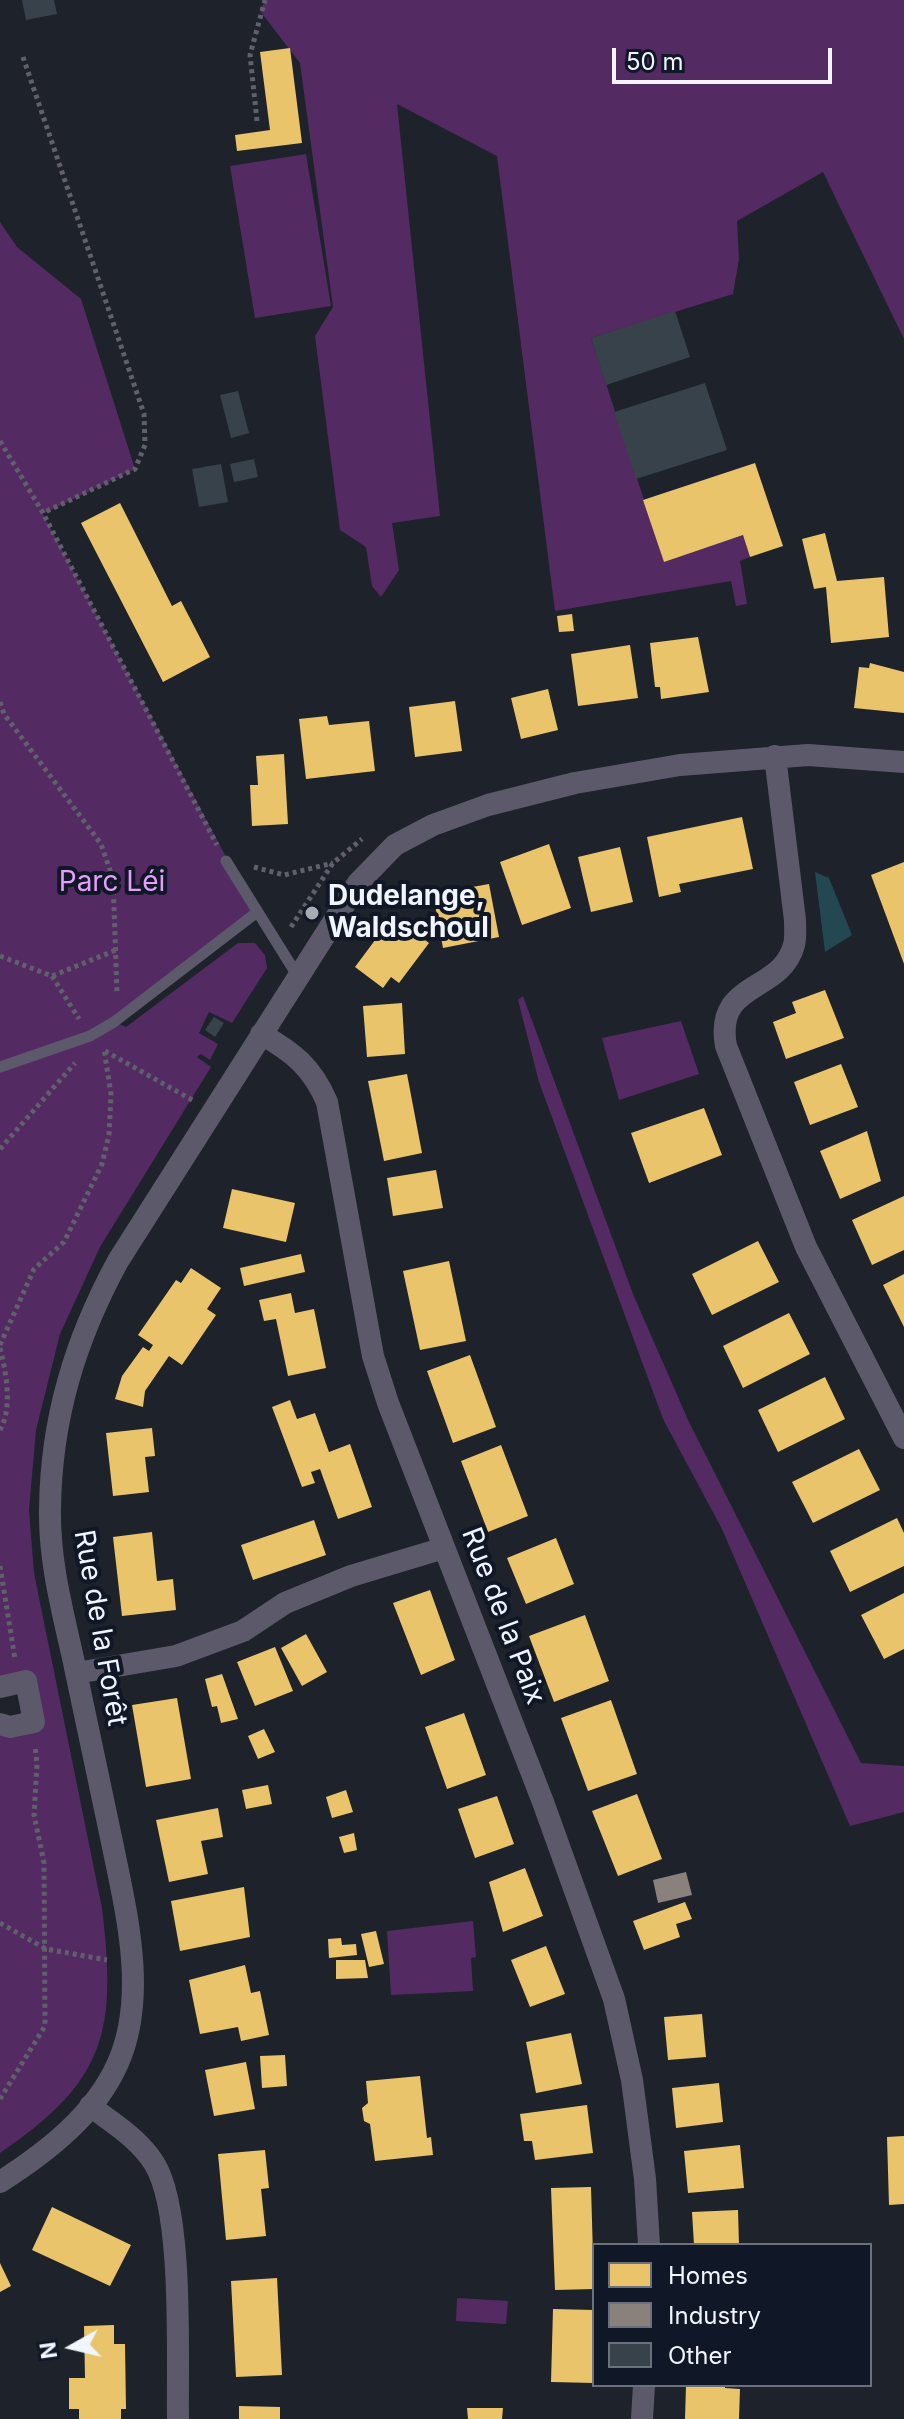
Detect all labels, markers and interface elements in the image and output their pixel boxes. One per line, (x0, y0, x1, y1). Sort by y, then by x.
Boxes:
scale bar (616, 32, 836, 82)
text: 50 m (626, 47, 684, 76)
park label: Parc Léi (59, 866, 165, 900)
place label: Dudelange, Waldschoul (328, 880, 489, 946)
marker: Dudelange, Waldschoul (303, 904, 321, 922)
street label: Rue de la Paix (454, 1523, 552, 1709)
street label: Rue de la Forêt (66, 1527, 134, 1729)
legend (592, 2243, 872, 2387)
text: Homes (668, 2261, 748, 2290)
text: Industry (668, 2301, 761, 2330)
north arrow (32, 2307, 112, 2387)
text: N (34, 2340, 62, 2360)
text: Other (668, 2341, 731, 2370)

